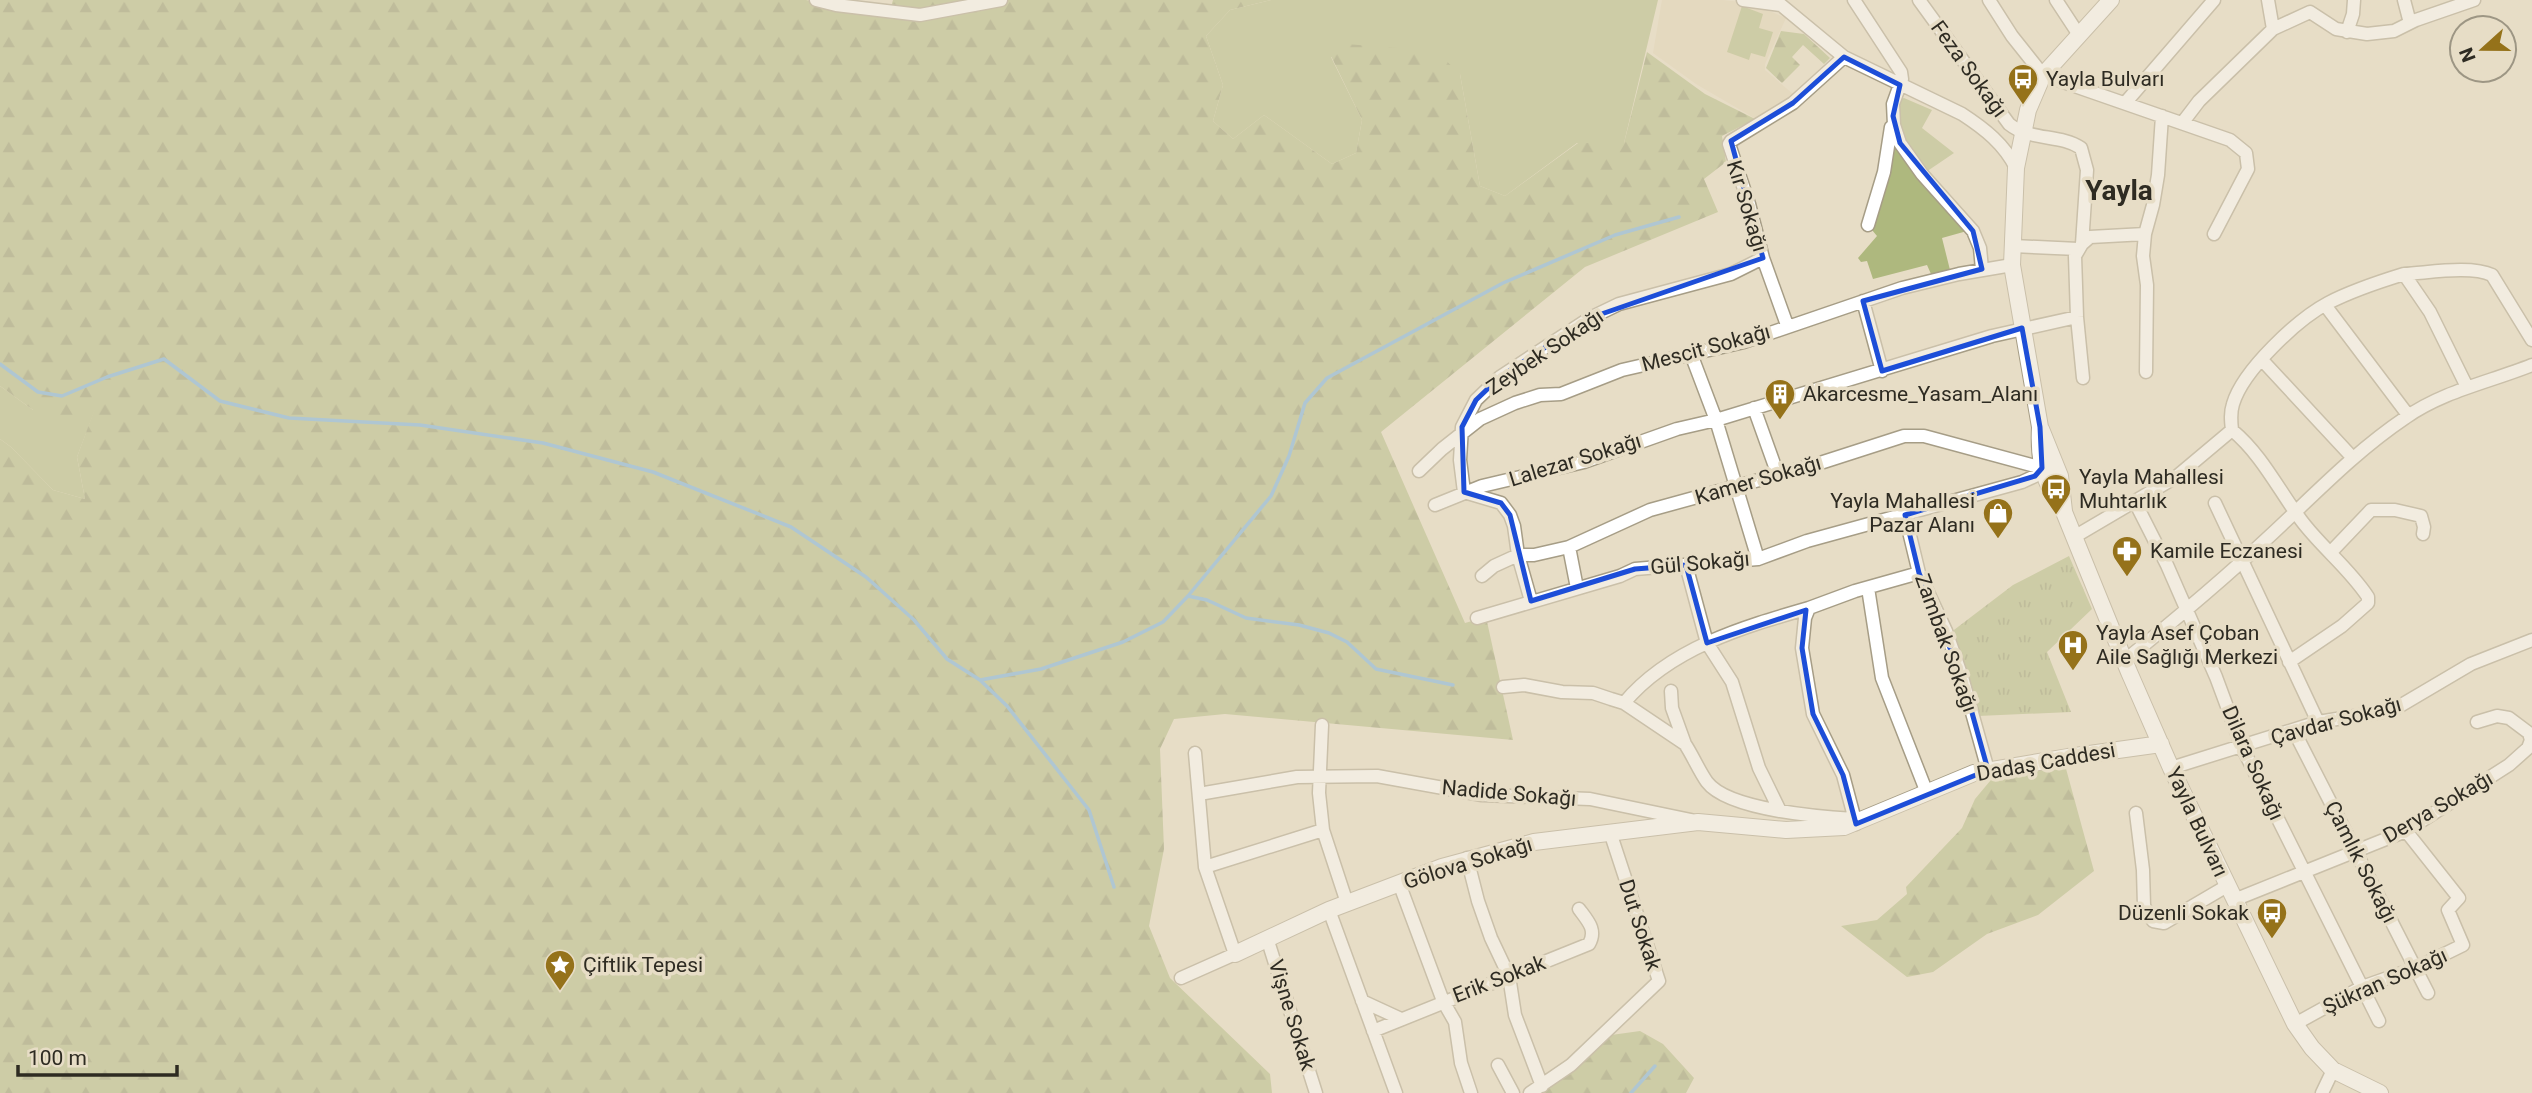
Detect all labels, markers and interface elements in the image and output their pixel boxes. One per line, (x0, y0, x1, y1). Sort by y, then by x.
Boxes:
north arrow (2448, 14, 2518, 84)
street label: Feza Sokağı (1926, 16, 2012, 122)
text: N (2454, 45, 2481, 65)
bus stop icon: Yayla Bulvarı (2006, 62, 2040, 106)
place label: Yayla Bulvarı (2046, 67, 2164, 91)
street label: Kır Sokağı (1722, 157, 1772, 255)
district label: Yayla (2085, 174, 2153, 207)
street label: Zeybek Sokağı (1482, 304, 1608, 400)
street label: Mescit Sokağı (1639, 319, 1773, 377)
building icon: Akarcesme_Yasam_Alanı (1763, 377, 1797, 421)
place label: Akarcesme_Yasam_Alanı (1803, 382, 2038, 406)
street label: Lalezar Sokağı (1506, 429, 1644, 491)
street label: Kamer Sokağı (1692, 451, 1824, 509)
place label: Yayla Mahallesi Muhtarlık (2079, 465, 2224, 513)
bus stop icon: Yayla Mahallesi Muhtarlık (2039, 472, 2073, 516)
place label: Yayla Mahallesi Pazar Alanı (1830, 489, 1975, 537)
shop icon: Yayla Mahallesi Pazar Alanı (1981, 496, 2015, 540)
pharmacy icon: Kamile Eczanesi (2110, 534, 2144, 578)
place label: Kamile Eczanesi (2150, 539, 2303, 563)
street label: Gül Sokağı (1649, 547, 1751, 579)
street label: Zambak Sokağı (1910, 571, 1982, 715)
place label: Yayla Asef Çoban Aile Sağlığı Merkezi (2096, 621, 2278, 669)
hospital icon: Yayla Asef Çoban Aile Sağlığı Merkezi (2056, 628, 2090, 672)
street label: Çavdar Sokağı (2268, 692, 2404, 750)
street label: Dilara Sokağı (2217, 702, 2289, 824)
street label: Dadaş Caddesi (1975, 738, 2117, 786)
street label: Yayla Bulvarı (2161, 763, 2233, 881)
street label: Derya Sokağı (2379, 766, 2497, 848)
street label: Nadide Sokağı (1441, 775, 1577, 811)
street label: Çamlık Sokağı (2320, 797, 2402, 927)
street label: Gölova Sokağı (1401, 832, 1535, 894)
street label: Dut Sokak (1614, 876, 1666, 974)
bus stop icon: Düzenli Sokak (2255, 896, 2289, 940)
place label: Düzenli Sokak (2118, 901, 2249, 925)
street label: Şükran Sokağı (2319, 943, 2451, 1019)
place icon: Çiftlik Tepesi (543, 948, 577, 992)
street label: Erik Sokak (1449, 950, 1549, 1008)
place label: Çiftlik Tepesi (583, 953, 703, 977)
street label: Vişne Sokak (1264, 957, 1320, 1074)
scale bar (18, 1034, 177, 1078)
text: 100 m (28, 1046, 87, 1070)

